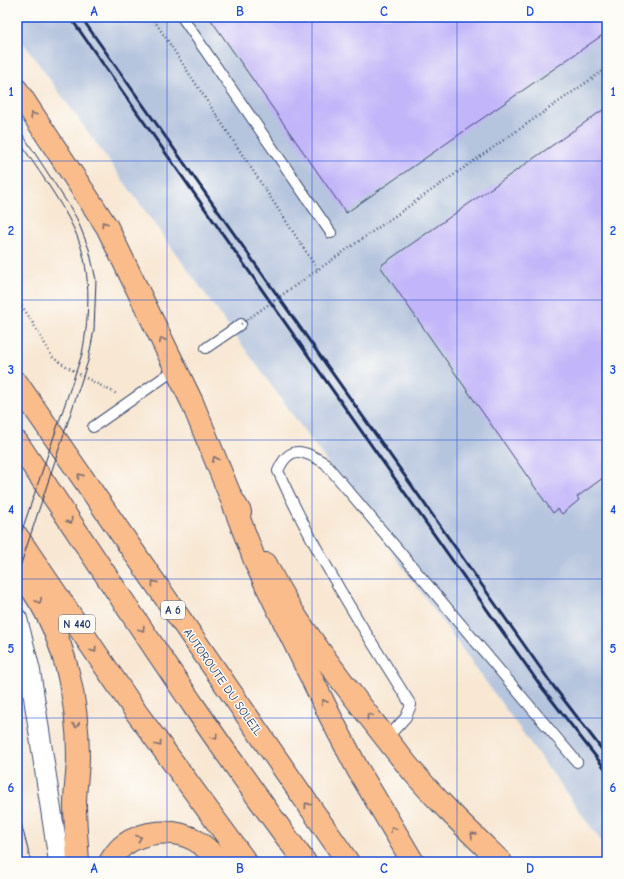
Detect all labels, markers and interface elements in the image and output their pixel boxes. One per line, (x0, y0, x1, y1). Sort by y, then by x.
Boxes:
text: A (90, 4, 98, 19)
text: B (236, 4, 244, 19)
text: C (380, 4, 388, 19)
text: D (526, 4, 534, 19)
text: 1 (8, 84, 14, 99)
text: 1 (610, 84, 616, 99)
one-way arrow (31, 112, 38, 119)
one-way arrow (102, 221, 109, 228)
text: 2 (8, 223, 14, 238)
text: 2 (610, 223, 616, 238)
one-way arrow (159, 337, 167, 345)
text: 3 (8, 362, 14, 377)
text: 3 (610, 362, 616, 377)
one-way arrow (211, 455, 219, 462)
one-way arrow (78, 473, 85, 480)
text: 4 (8, 502, 14, 517)
text: 4 (610, 502, 616, 517)
one-way arrow (65, 517, 73, 524)
one-way arrow (152, 580, 159, 587)
one-way arrow (34, 597, 42, 604)
road number: A 6 (161, 601, 185, 619)
road number: N 440 (59, 615, 95, 633)
one-way arrow (137, 625, 145, 632)
street label: AUTOROUTE DU SOLEIL (181, 626, 265, 738)
text: 5 (8, 641, 15, 656)
text: 5 (610, 641, 617, 656)
one-way arrow (89, 645, 96, 652)
one-way arrow (321, 699, 329, 707)
one-way arrow (366, 713, 374, 720)
one-way arrow (71, 722, 80, 728)
one-way arrow (210, 732, 217, 739)
one-way arrow (154, 739, 161, 746)
text: 6 (8, 780, 15, 795)
text: 6 (610, 780, 617, 795)
one-way arrow (305, 802, 312, 809)
one-way arrow (391, 826, 398, 833)
one-way arrow (470, 832, 478, 840)
one-way arrow (135, 834, 142, 843)
text: A (90, 861, 98, 876)
text: B (236, 861, 244, 876)
text: C (380, 861, 388, 876)
text: D (526, 861, 534, 876)

